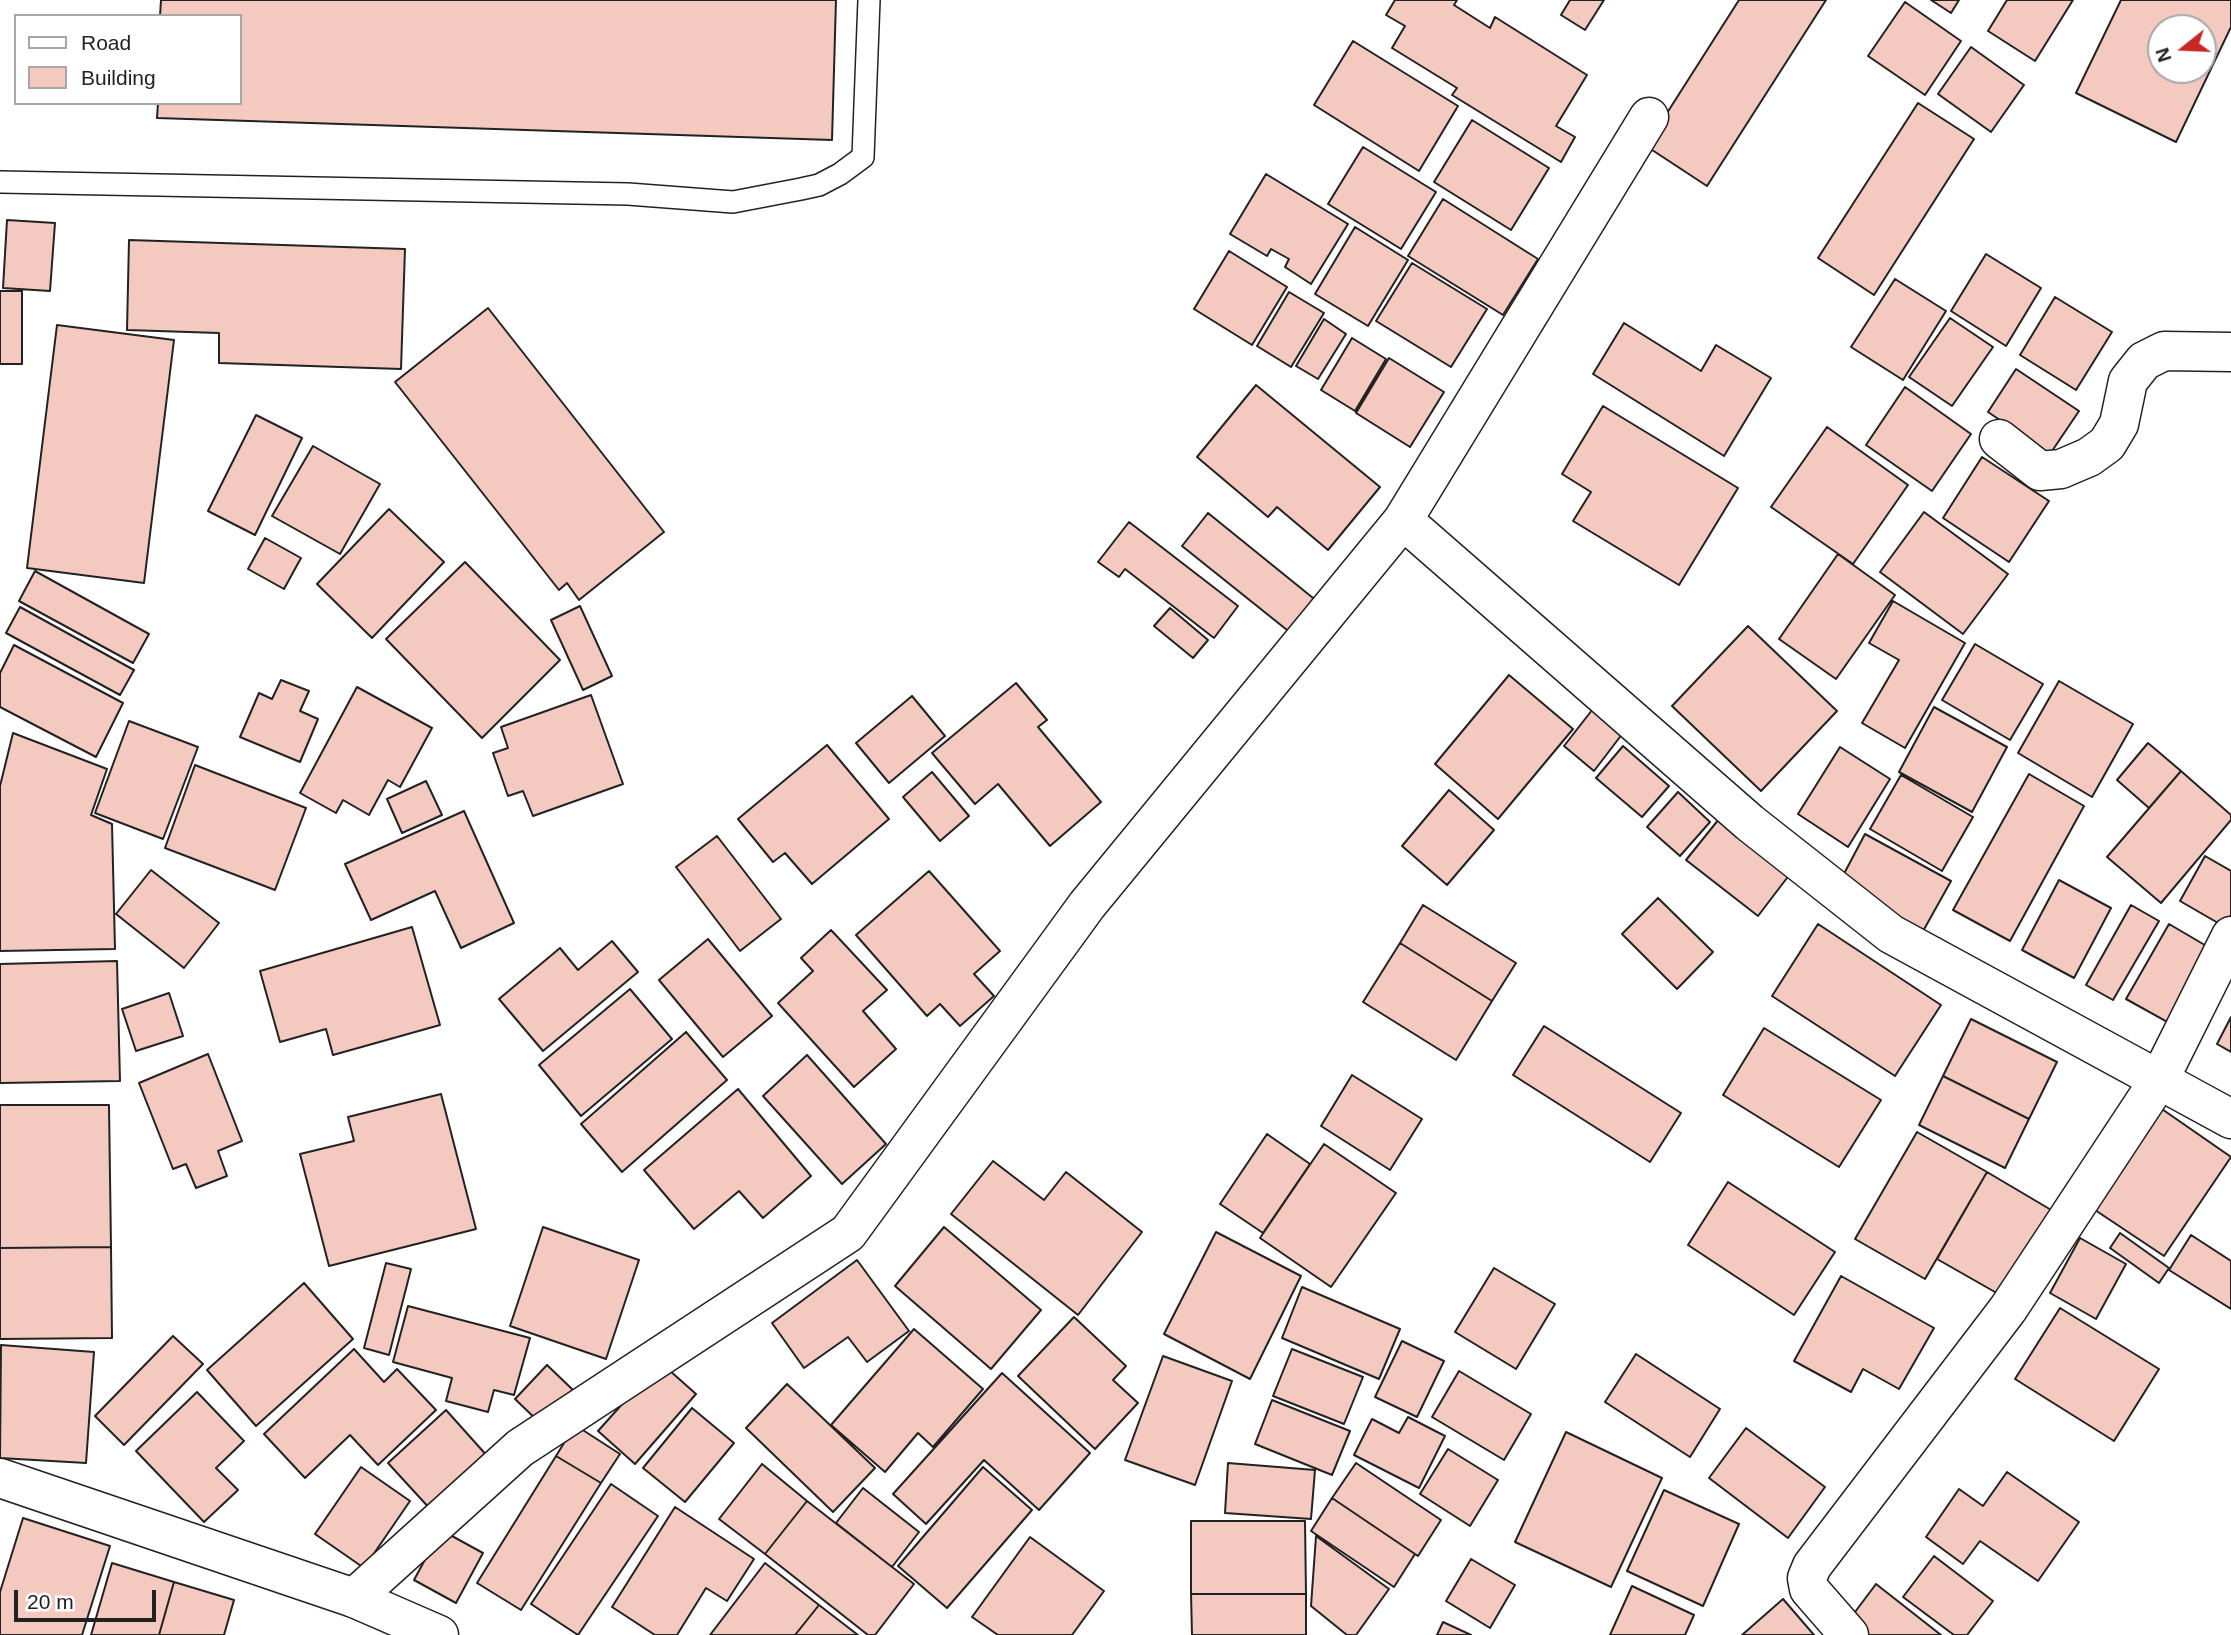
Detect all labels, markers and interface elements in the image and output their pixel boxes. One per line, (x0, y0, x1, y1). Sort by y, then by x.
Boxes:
legend (14, 14, 242, 105)
north arrow (2147, 14, 2217, 84)
text: Road (81, 31, 131, 54)
text: N (2151, 45, 2176, 65)
text: Building (81, 66, 156, 89)
scale bar (18, 1576, 159, 1620)
text: 20 m (27, 1590, 74, 1613)

